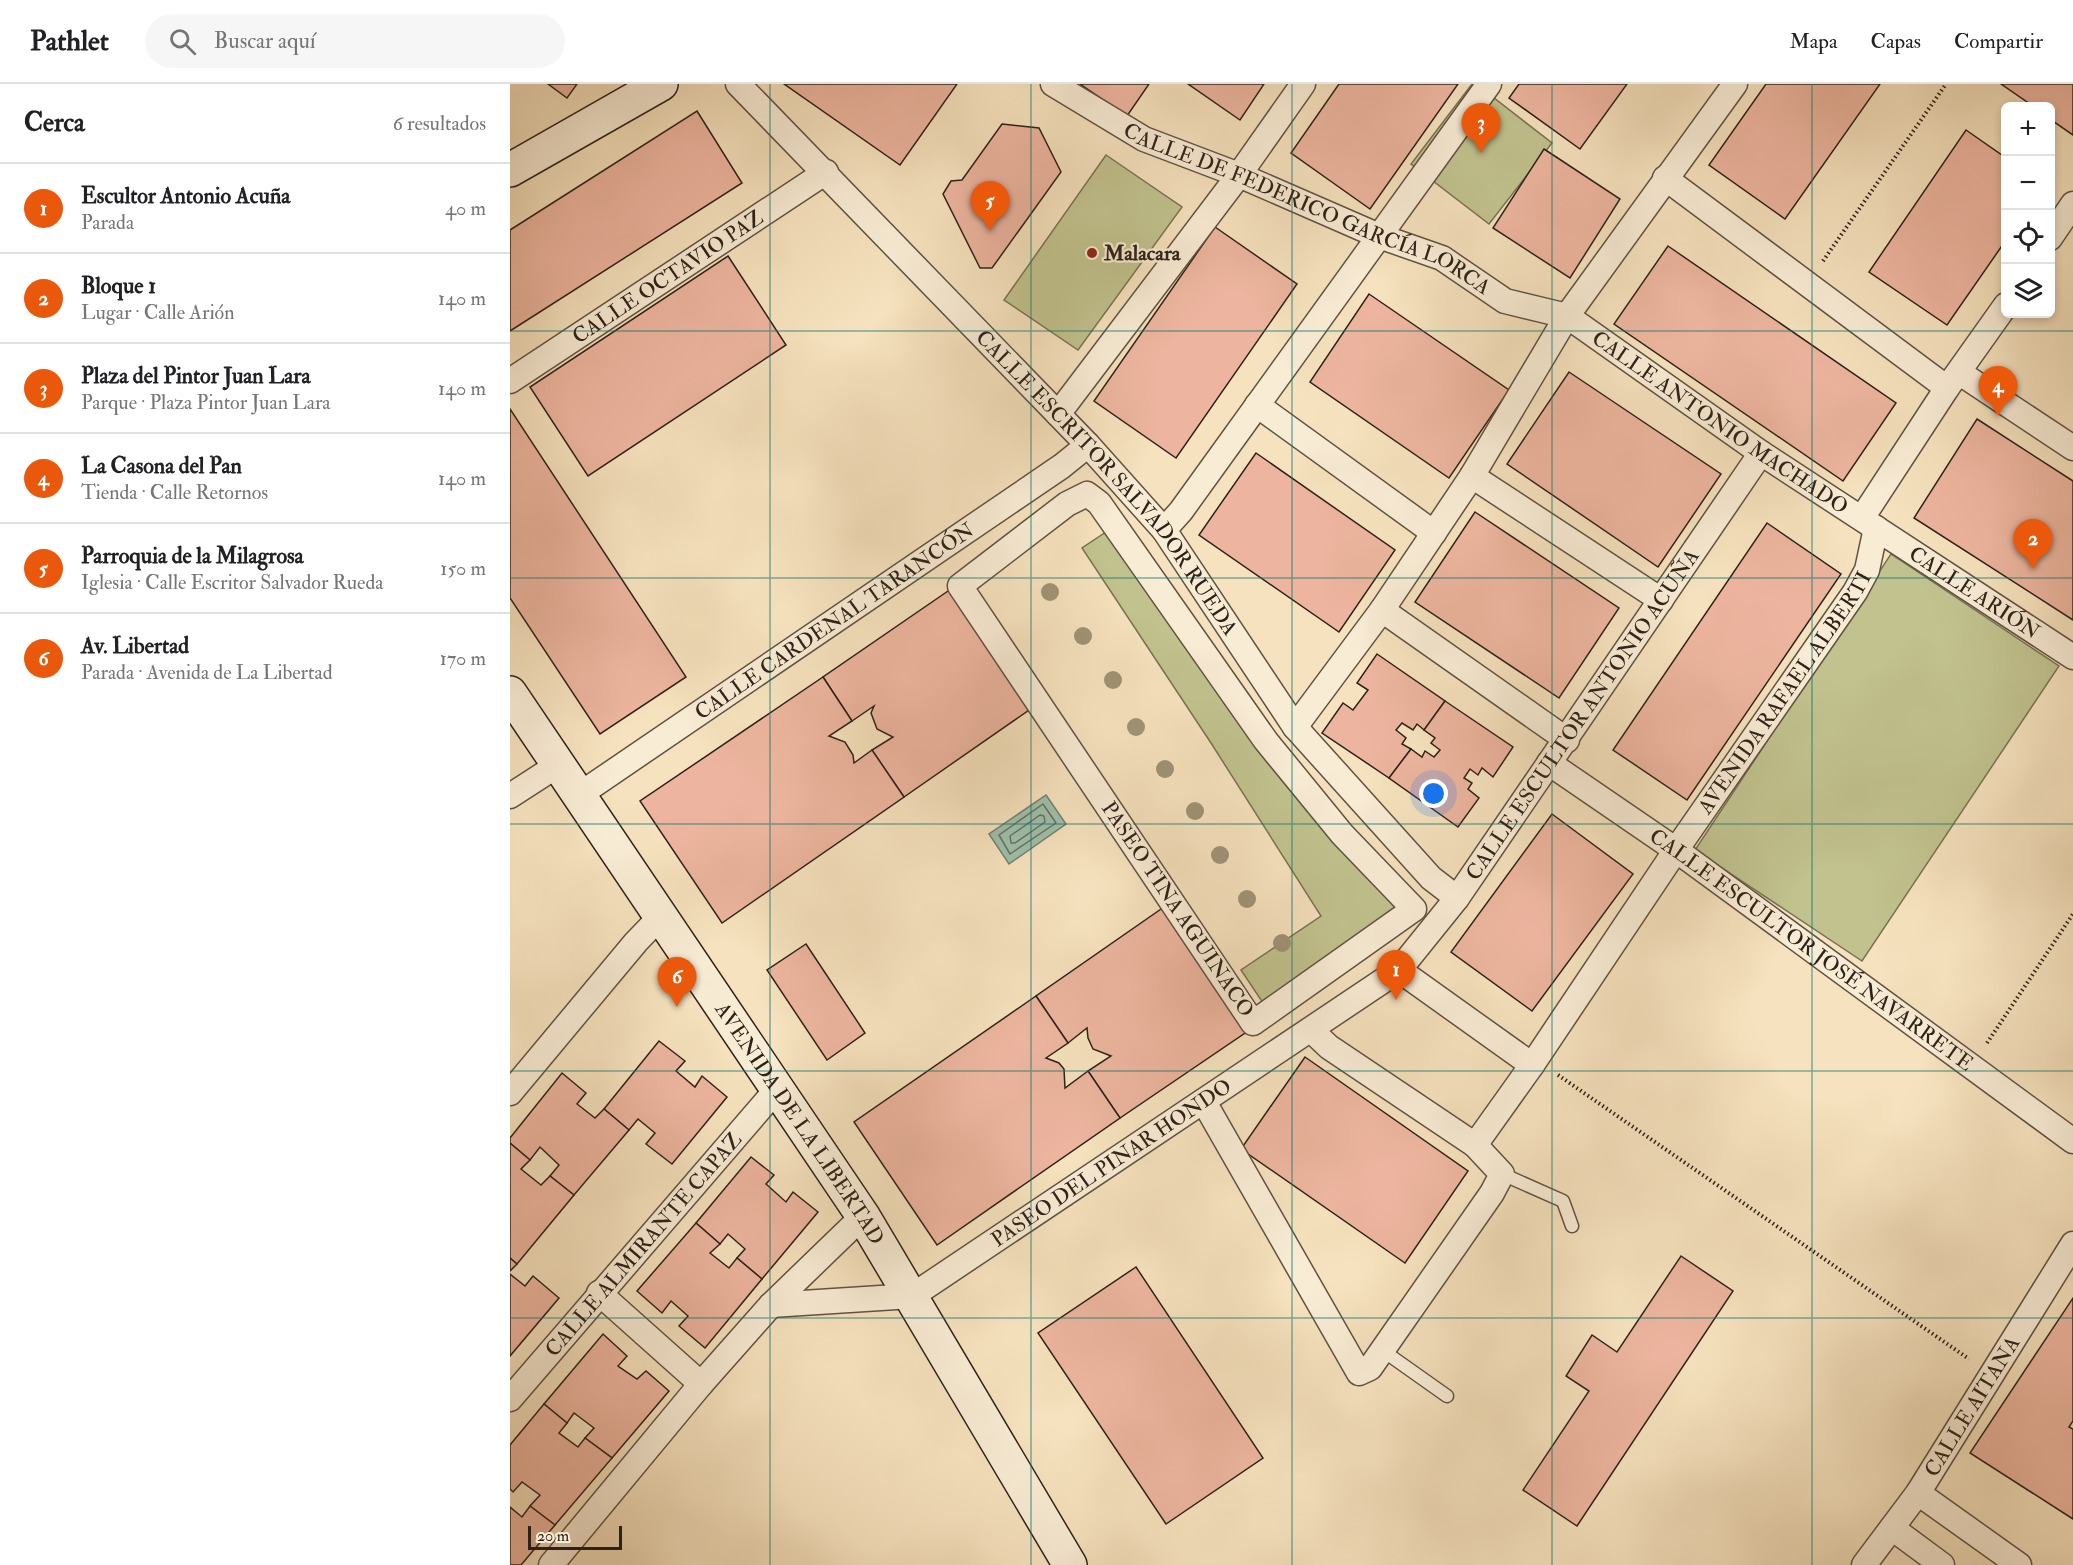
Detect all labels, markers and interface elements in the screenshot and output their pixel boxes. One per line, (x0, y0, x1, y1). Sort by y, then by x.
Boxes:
search box (145, 14, 565, 68)
text: Pathlet (30, 24, 109, 59)
icon: search (166, 25, 199, 58)
text: Buscar aquí (214, 27, 316, 55)
text: Mapa (1790, 28, 1838, 55)
text: Capas (1871, 28, 1921, 55)
text: Compartir (1954, 28, 2043, 55)
map controls (2001, 102, 2055, 318)
button: + (2001, 102, 2055, 156)
pin: 3 (1462, 104, 1500, 153)
text: Cerca (24, 107, 85, 139)
text: 6 resultados (393, 111, 486, 136)
street label: CALLE DE FEDERICO GARCÍA LORCA (1118, 117, 1496, 301)
button: − (2001, 156, 2055, 210)
text: Escultor Antonio Acuña (81, 182, 290, 210)
pin: 5 (970, 182, 1010, 231)
text: 1 (40, 196, 47, 221)
text: 40 m (445, 196, 486, 221)
street label: CALLE OCTAVIO PAZ (567, 204, 769, 350)
text: Parada (81, 210, 134, 235)
button: locate (2001, 210, 2055, 264)
place label: Malacara (1103, 240, 1182, 267)
marker: Malacara (1085, 246, 1099, 260)
button: layers (2001, 264, 2055, 318)
text: Bloque 1 (81, 272, 156, 300)
text: 2 (38, 286, 49, 311)
text: 140 m (438, 286, 486, 311)
text: Lugar · Calle Arión (81, 300, 235, 325)
street label: CALLE ESCRITOR SALVADOR RUEDA (970, 324, 1243, 641)
street label: CALLE ANTONIO MACHADO (1587, 325, 1853, 520)
text: Plaza del Pintor Juan Lara (81, 362, 311, 390)
pin: 4 (1978, 366, 2018, 416)
text: 3 (40, 376, 47, 401)
text: 140 m (438, 376, 486, 401)
text: Parque · Plaza Pintor Juan Lara (81, 390, 331, 415)
text: La Casona del Pan (81, 452, 242, 480)
text: 4 (38, 466, 49, 491)
text: 140 m (438, 466, 486, 491)
text: Tienda · Calle Retornos (81, 480, 268, 505)
street label: CALLE CARDENAL TARANCÓN (690, 517, 980, 726)
pin: 2 (2014, 520, 2053, 569)
street label: CALLE ARIÓN (1904, 540, 2045, 646)
text: Parroquia de la Milagrosa (81, 542, 304, 570)
street label: CALLE ESCULTOR ANTONIO ACUÑA (1460, 544, 1705, 886)
text: 5 (39, 556, 48, 581)
text: 150 m (440, 556, 486, 581)
street label: AVENIDA RAFAEL ALBERTI (1691, 567, 1878, 820)
text: Iglesia · Calle Escritor Salvador Rueda (81, 570, 383, 595)
text: Av. Libertad (81, 632, 189, 660)
text: 6 (38, 646, 49, 671)
text: 170 m (440, 646, 486, 671)
text: Parada · Avenida de La Libertad (81, 660, 333, 685)
your location (1419, 779, 1448, 808)
street label: PASEO TINA AGUINACO (1095, 796, 1260, 1022)
street label: CALLE ESCULTOR JOSÉ NAVARRETE (1644, 823, 1978, 1077)
pin: 1 (1376, 950, 1416, 1000)
pin: 6 (658, 958, 696, 1007)
street label: AVENIDA DE LA LIBERTAD (708, 996, 890, 1250)
street label: PASEO DEL PINAR HONDO (986, 1073, 1237, 1253)
street label: CALLE ALMIRANTE CAPAZ (539, 1127, 748, 1363)
street label: CALLE AITANA (1918, 1331, 2026, 1482)
scale bar (528, 1523, 622, 1550)
text: 20 m (537, 1526, 569, 1546)

